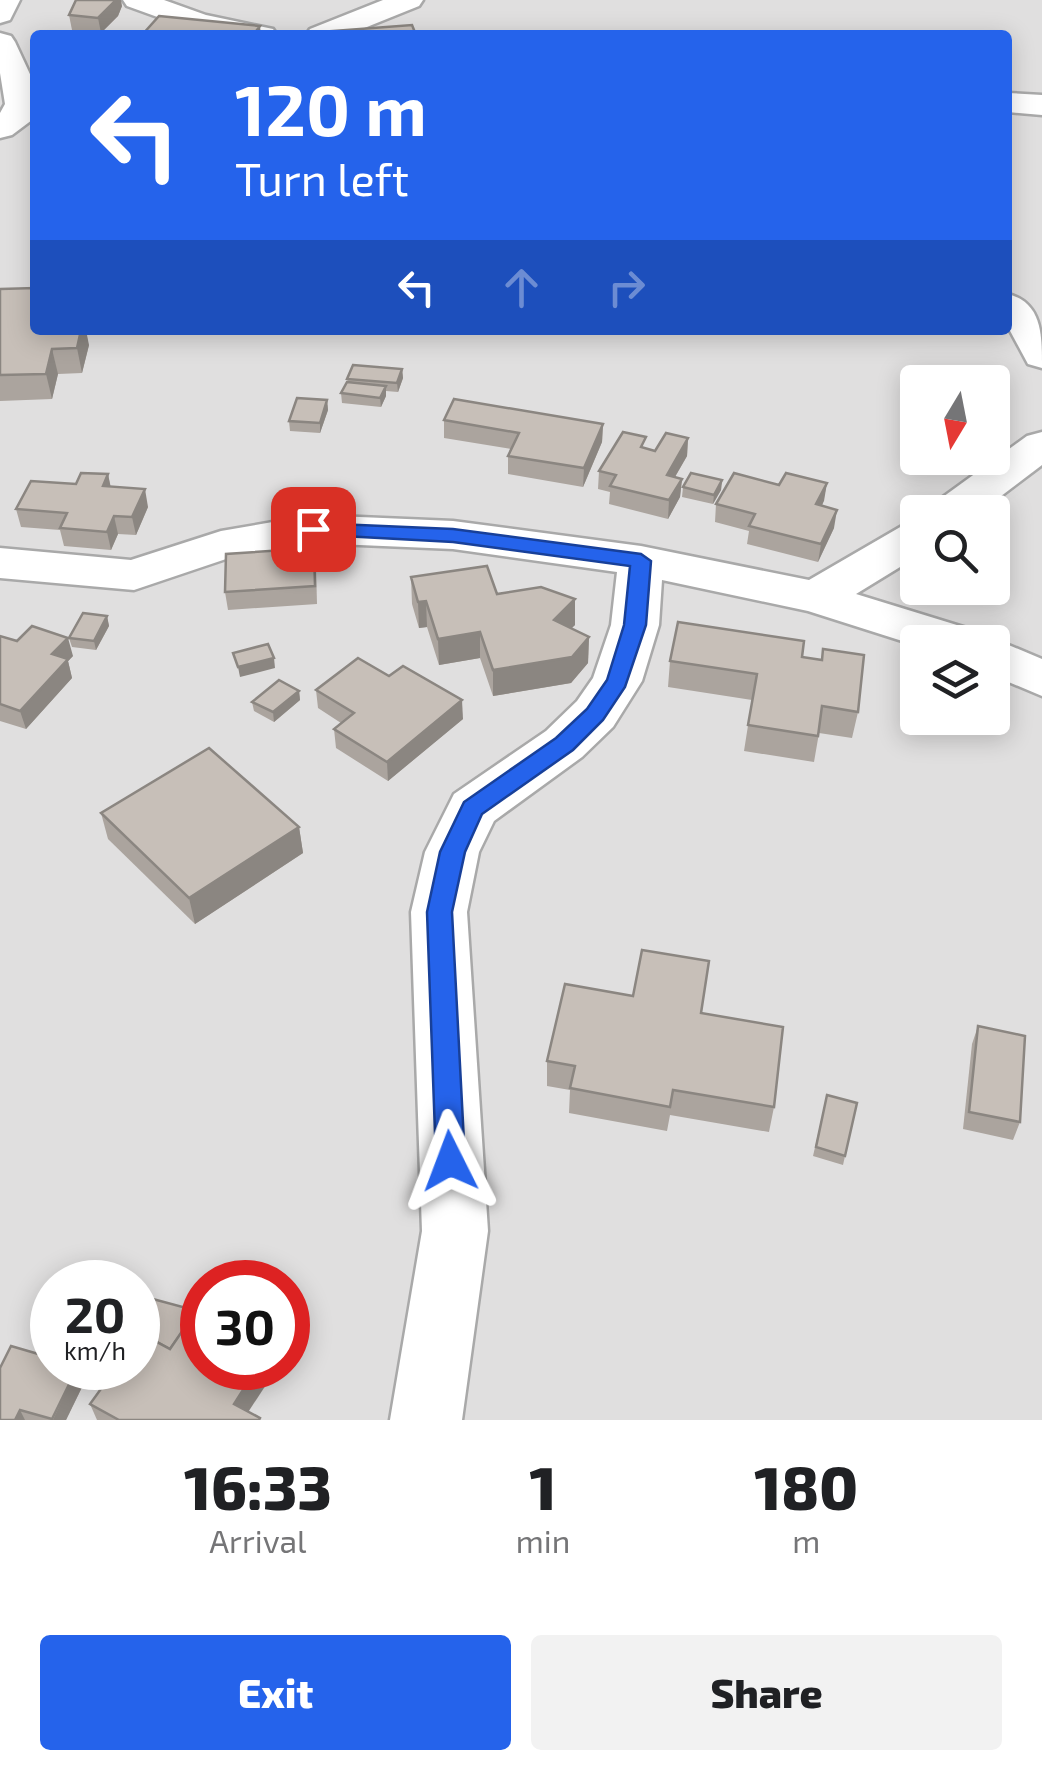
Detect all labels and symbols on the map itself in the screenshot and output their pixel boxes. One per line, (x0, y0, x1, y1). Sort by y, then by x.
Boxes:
north arrow (900, 365, 1010, 475)
pin (271, 487, 356, 572)
position arrow (398, 1109, 502, 1213)
speed limit sign: 30 (180, 1260, 310, 1390)

